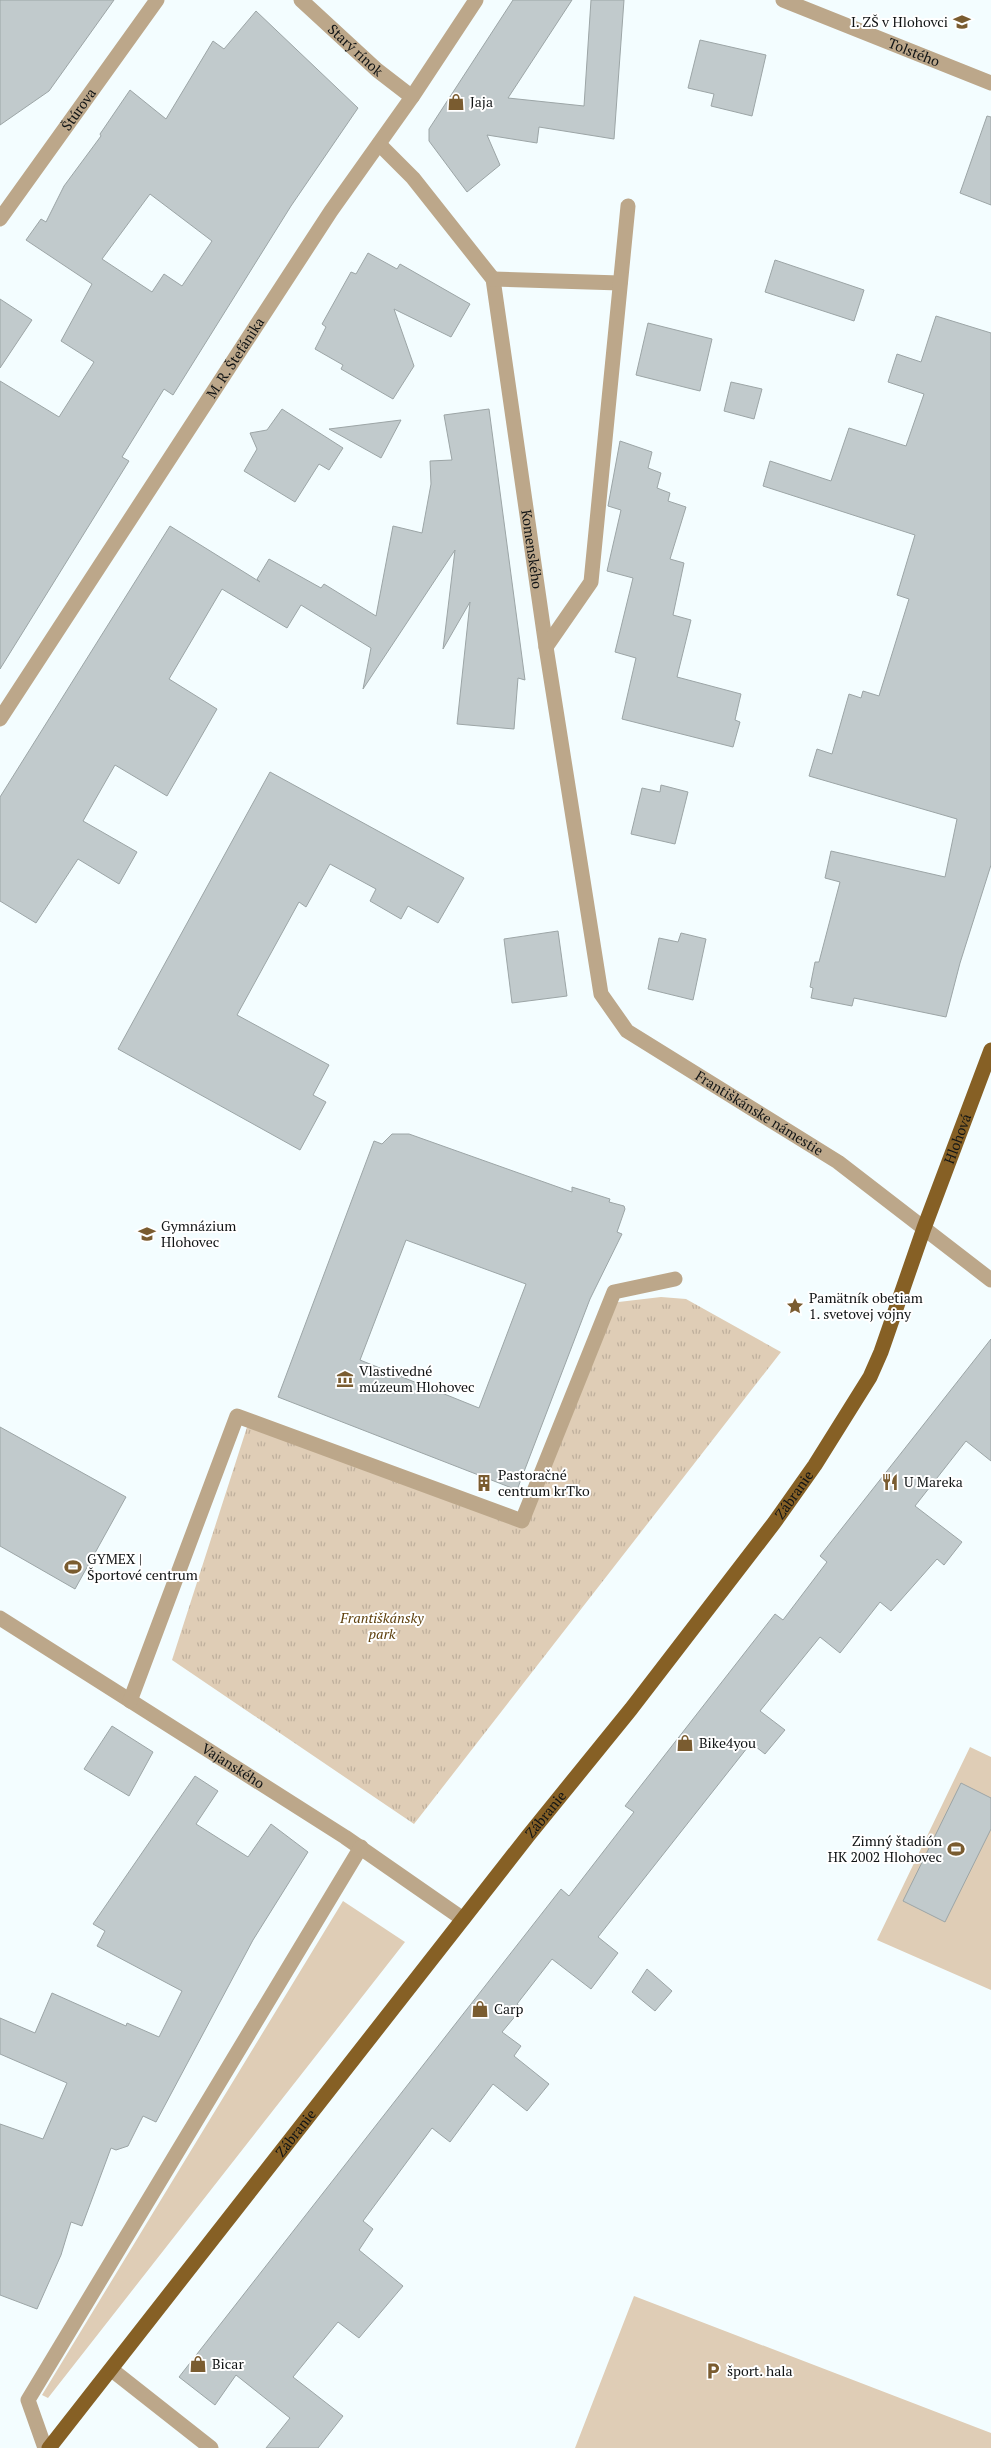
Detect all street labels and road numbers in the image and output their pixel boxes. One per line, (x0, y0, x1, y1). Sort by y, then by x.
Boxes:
street label: Starý rínok (324, 19, 388, 81)
street label: Tolstého (886, 33, 943, 71)
street label: Štúrova (57, 84, 100, 134)
street label: M. R. Štefánika (202, 313, 268, 402)
street label: Komenského (517, 508, 548, 590)
street label: Františkánske námestie (692, 1066, 827, 1160)
street label: Hlohová (939, 1111, 975, 1166)
street label: Zábranie (770, 1466, 817, 1522)
street label: Vajanského (198, 1738, 269, 1793)
street label: Zábranie (520, 1787, 570, 1842)
street label: Zábranie (271, 2105, 320, 2160)

